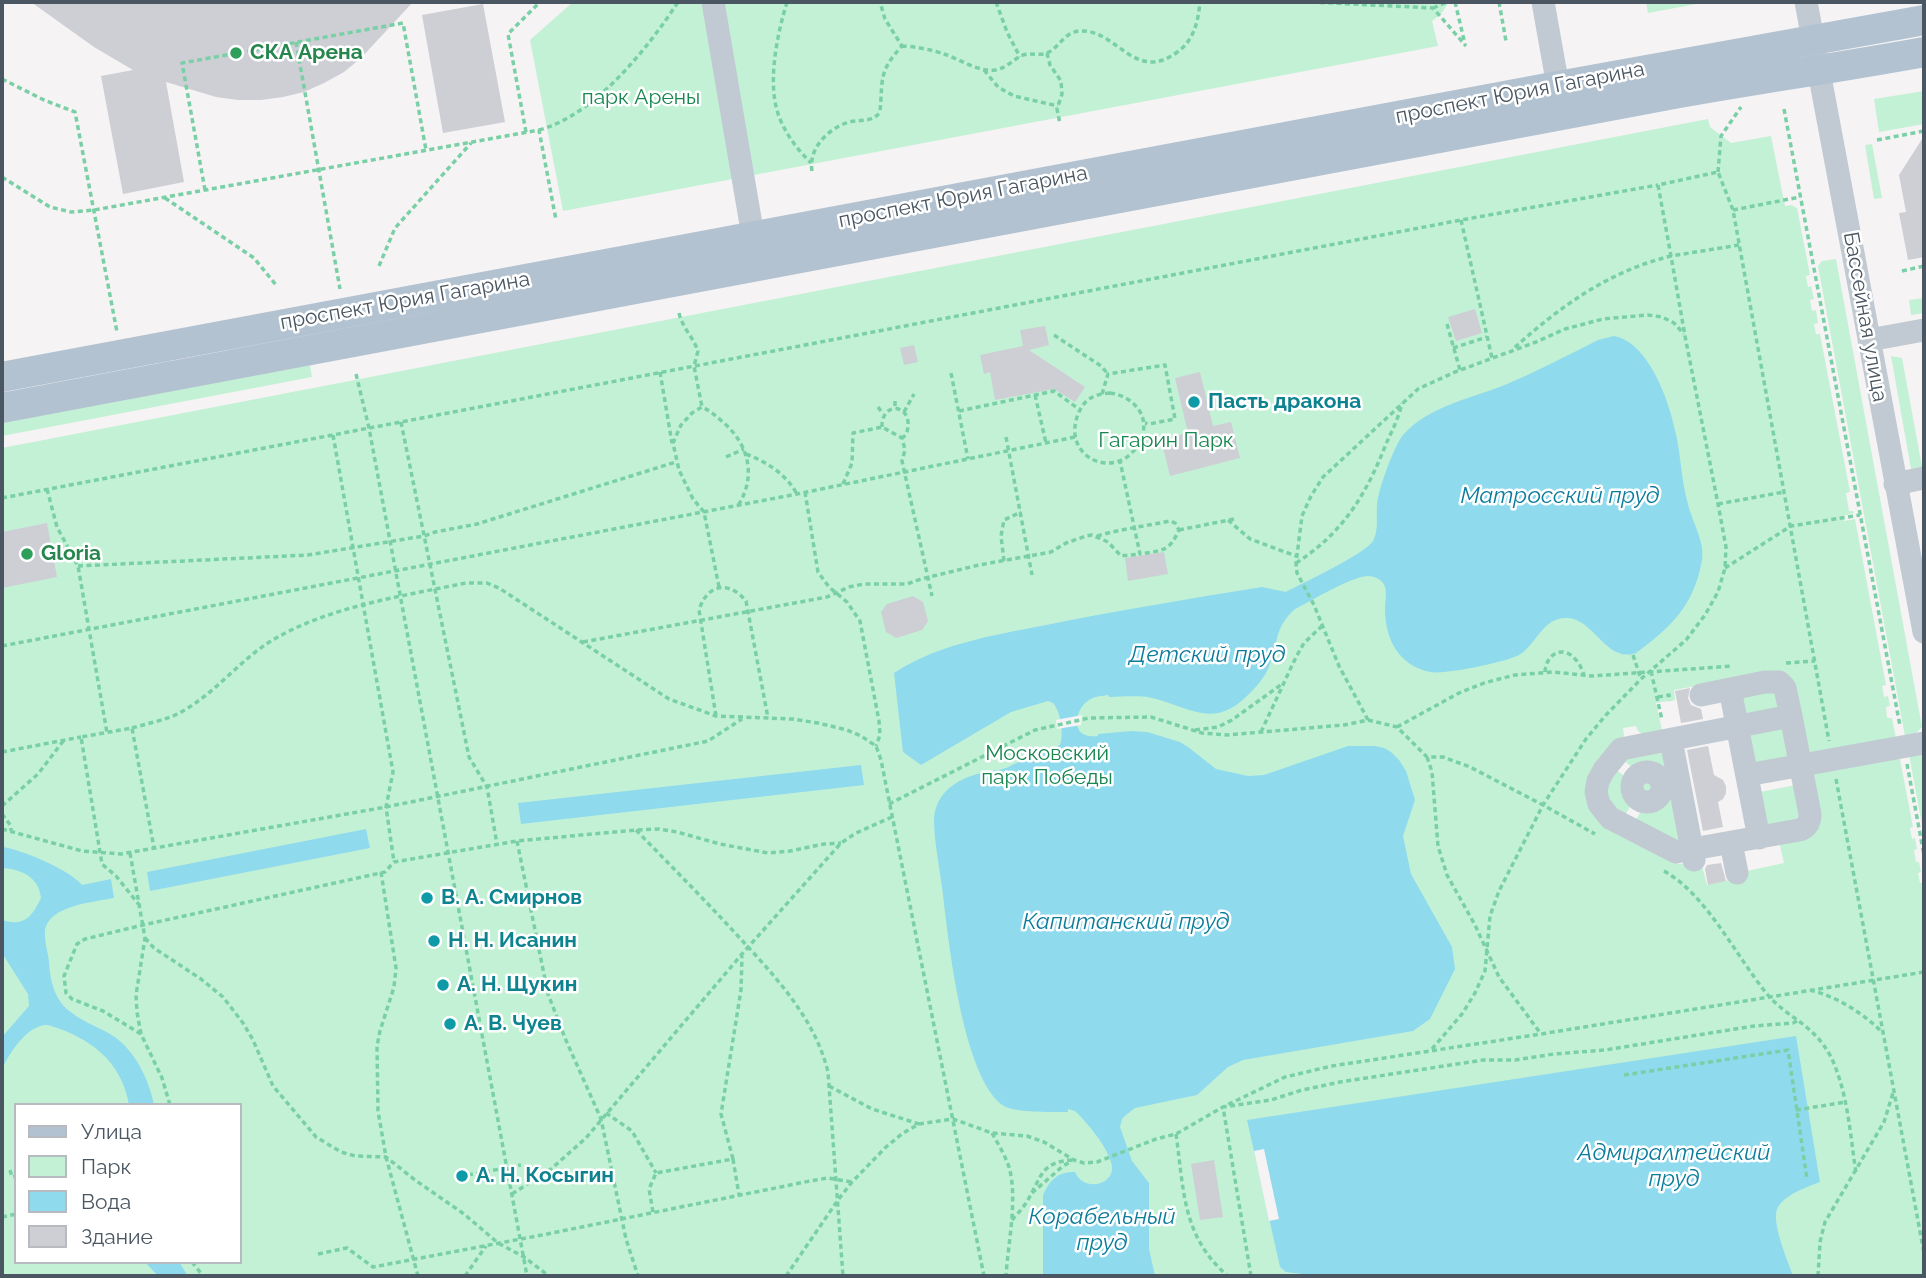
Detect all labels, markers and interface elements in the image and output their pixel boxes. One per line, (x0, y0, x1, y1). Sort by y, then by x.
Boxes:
place label: СКА Арена (250, 40, 363, 66)
marker: СКА Арена (228, 45, 244, 61)
street label: проспект Юрия Гагарина (1393, 56, 1647, 130)
park label: парк Арены (582, 85, 700, 111)
street label: проспект Юрия Гагарина (836, 160, 1090, 234)
street label: Бассейная улица (1838, 230, 1892, 404)
street label: проспект Юрия Гагарина (278, 267, 532, 335)
place label: Пасть дракона (1208, 389, 1361, 415)
marker: Пасть дракона (1186, 394, 1202, 410)
park label: Гагарин Парк (1098, 428, 1234, 454)
water label: Матросский пруд (1460, 482, 1660, 510)
place label: Gloria (41, 541, 101, 567)
marker: Gloria (19, 546, 35, 562)
water label: Детский пруд (1129, 641, 1285, 669)
park label: Московский парк Победы (981, 741, 1113, 791)
place label: В. А. Смирнов (441, 885, 582, 911)
marker: В. А. Смирнов (419, 890, 435, 906)
water label: Капитанский пруд (1022, 908, 1230, 936)
place label: Н. Н. Исанин (448, 928, 577, 954)
marker: Н. Н. Исанин (426, 933, 442, 949)
place label: А. Н. Щукин (457, 972, 577, 998)
marker: А. Н. Щукин (435, 977, 451, 993)
place label: А. В. Чуев (464, 1011, 562, 1037)
marker: А. В. Чуев (442, 1016, 458, 1032)
legend (14, 1103, 242, 1264)
text: Улица (81, 1119, 142, 1144)
water label: Адмиралтейский пруд (1578, 1139, 1770, 1193)
text: Парк (81, 1154, 131, 1179)
place label: А. Н. Косыгин (476, 1163, 614, 1189)
marker: А. Н. Косыгин (454, 1168, 470, 1184)
text: Вода (81, 1189, 131, 1214)
water label: Корабельный пруд (1028, 1203, 1176, 1257)
text: Здание (81, 1224, 153, 1249)

